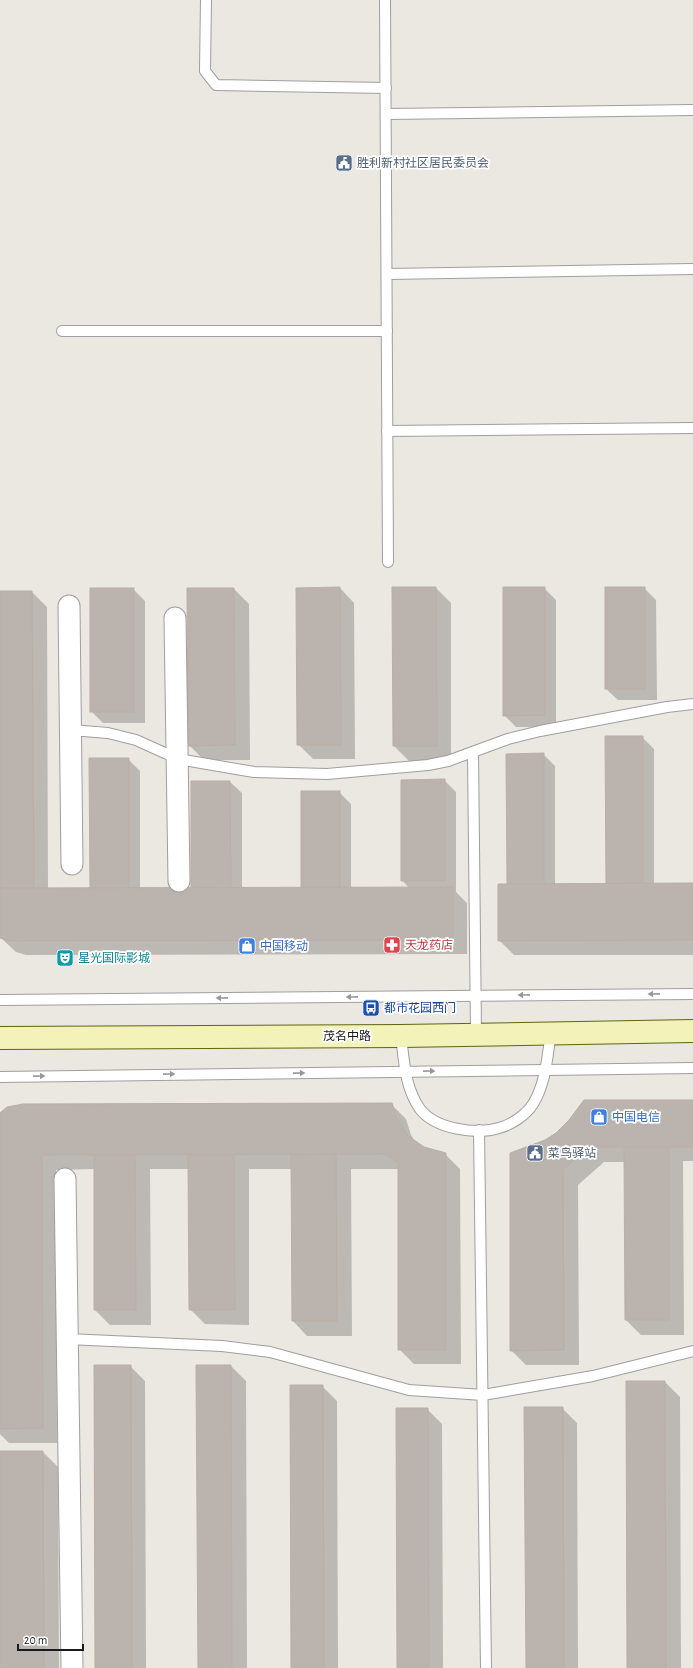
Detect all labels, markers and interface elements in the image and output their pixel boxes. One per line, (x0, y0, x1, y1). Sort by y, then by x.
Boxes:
public building icon: 胜利新村社区居民委员会 (334, 153, 354, 173)
place label: 胜利新村社区居民委员会 (357, 156, 489, 169)
pharmacy icon: 天龙药店 (382, 935, 402, 955)
shop icon: 中国移动 (237, 936, 257, 956)
place label: 天龙药店 (405, 938, 453, 951)
place label: 中国移动 (260, 939, 308, 952)
theatre icon: 星光国际影城 (55, 948, 75, 968)
place label: 星光国际影城 (78, 951, 150, 964)
one-way arrow (647, 991, 660, 997)
one-way arrow (517, 992, 530, 998)
one-way arrow (345, 994, 358, 1000)
one-way arrow (215, 995, 228, 1001)
bus stop icon: 都市花园西门 (361, 998, 381, 1018)
place label: 都市花园西门 (384, 1001, 456, 1014)
street label: 茂名中路 (323, 1029, 371, 1042)
one-way arrow (423, 1068, 436, 1074)
one-way arrow (293, 1070, 306, 1076)
one-way arrow (163, 1071, 175, 1078)
one-way arrow (33, 1073, 46, 1079)
shop icon: 中国电信 (589, 1107, 609, 1127)
place label: 中国电信 (612, 1111, 660, 1123)
public building icon: 菜鸟驿站 (525, 1143, 545, 1163)
place label: 菜鸟驿站 (548, 1146, 596, 1159)
scale bar (18, 1626, 83, 1652)
text: 20 m (24, 1634, 47, 1646)

